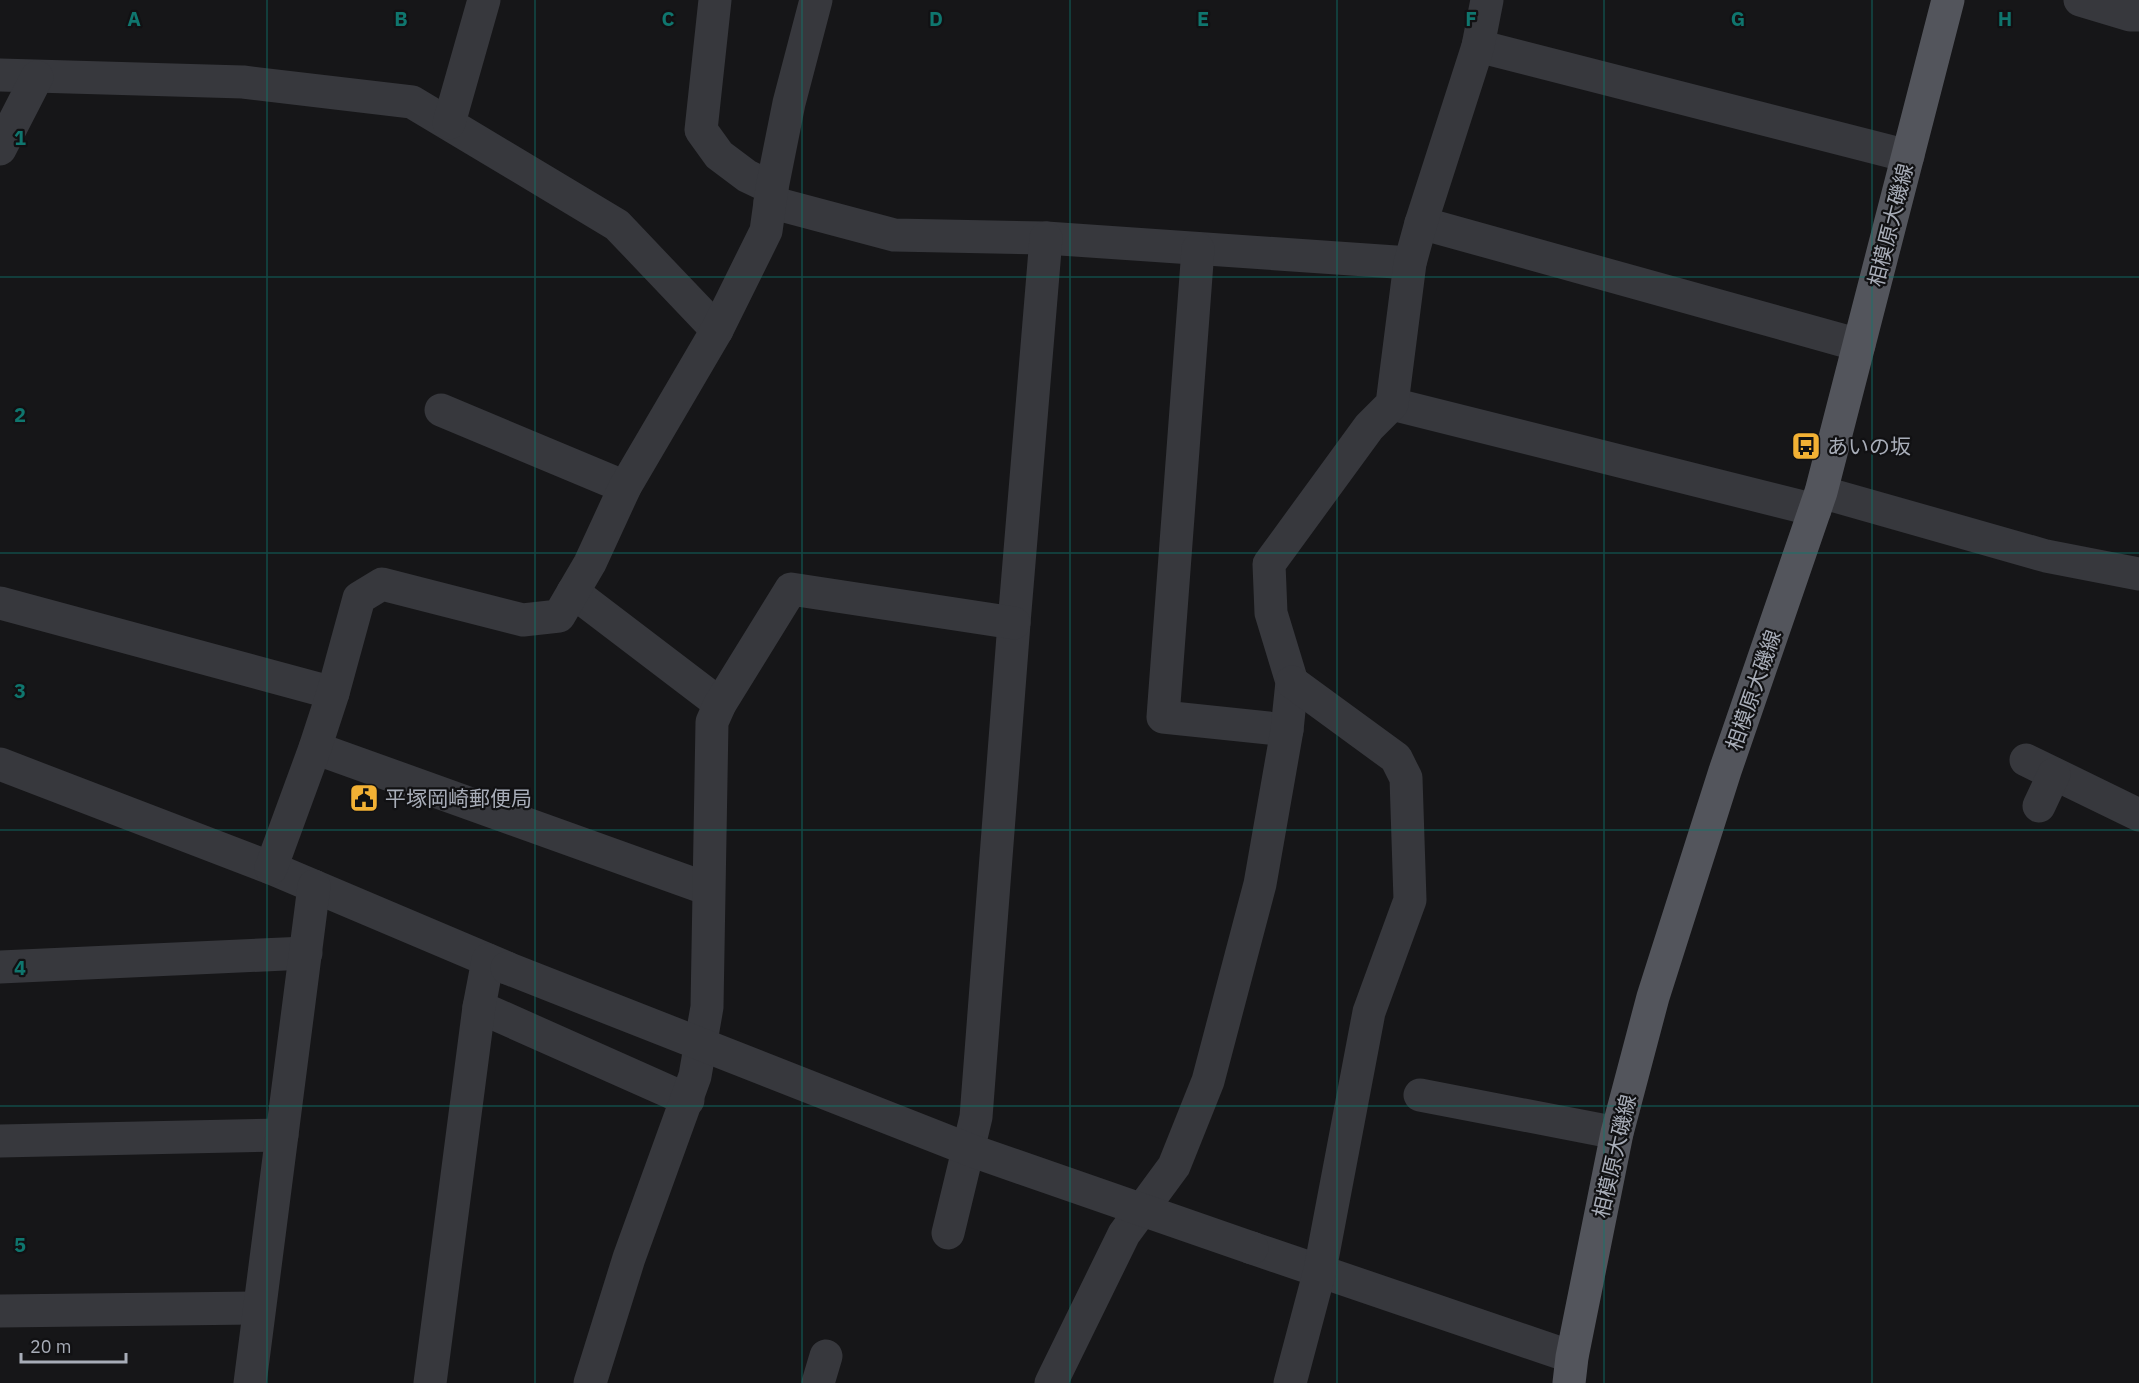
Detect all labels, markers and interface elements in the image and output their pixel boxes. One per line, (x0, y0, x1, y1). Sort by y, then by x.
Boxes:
text: A (127, 5, 141, 32)
text: B (394, 5, 408, 32)
text: C (661, 5, 675, 32)
text: D (929, 5, 943, 32)
text: E (1197, 5, 1209, 32)
text: F (1465, 5, 1477, 32)
text: G (1731, 5, 1745, 32)
text: H (1998, 5, 2012, 32)
text: 1 (14, 124, 26, 151)
street label: 相模原大磯線 (1861, 160, 1919, 290)
text: 2 (14, 401, 26, 428)
bus stop icon: あいの坂 (1790, 430, 1822, 462)
place label: あいの坂 (1827, 432, 1911, 460)
street label: 相模原大磯線 (1719, 626, 1787, 754)
text: 3 (14, 677, 26, 704)
public building icon: 平塚岡崎郵便局 (348, 782, 380, 814)
place label: 平塚岡崎郵便局 (385, 784, 532, 812)
text: 4 (14, 954, 26, 981)
street label: 相模原大磯線 (1586, 1091, 1642, 1221)
text: 5 (14, 1231, 26, 1258)
scale bar (21, 1326, 126, 1364)
text: 20 m (30, 1335, 72, 1358)

